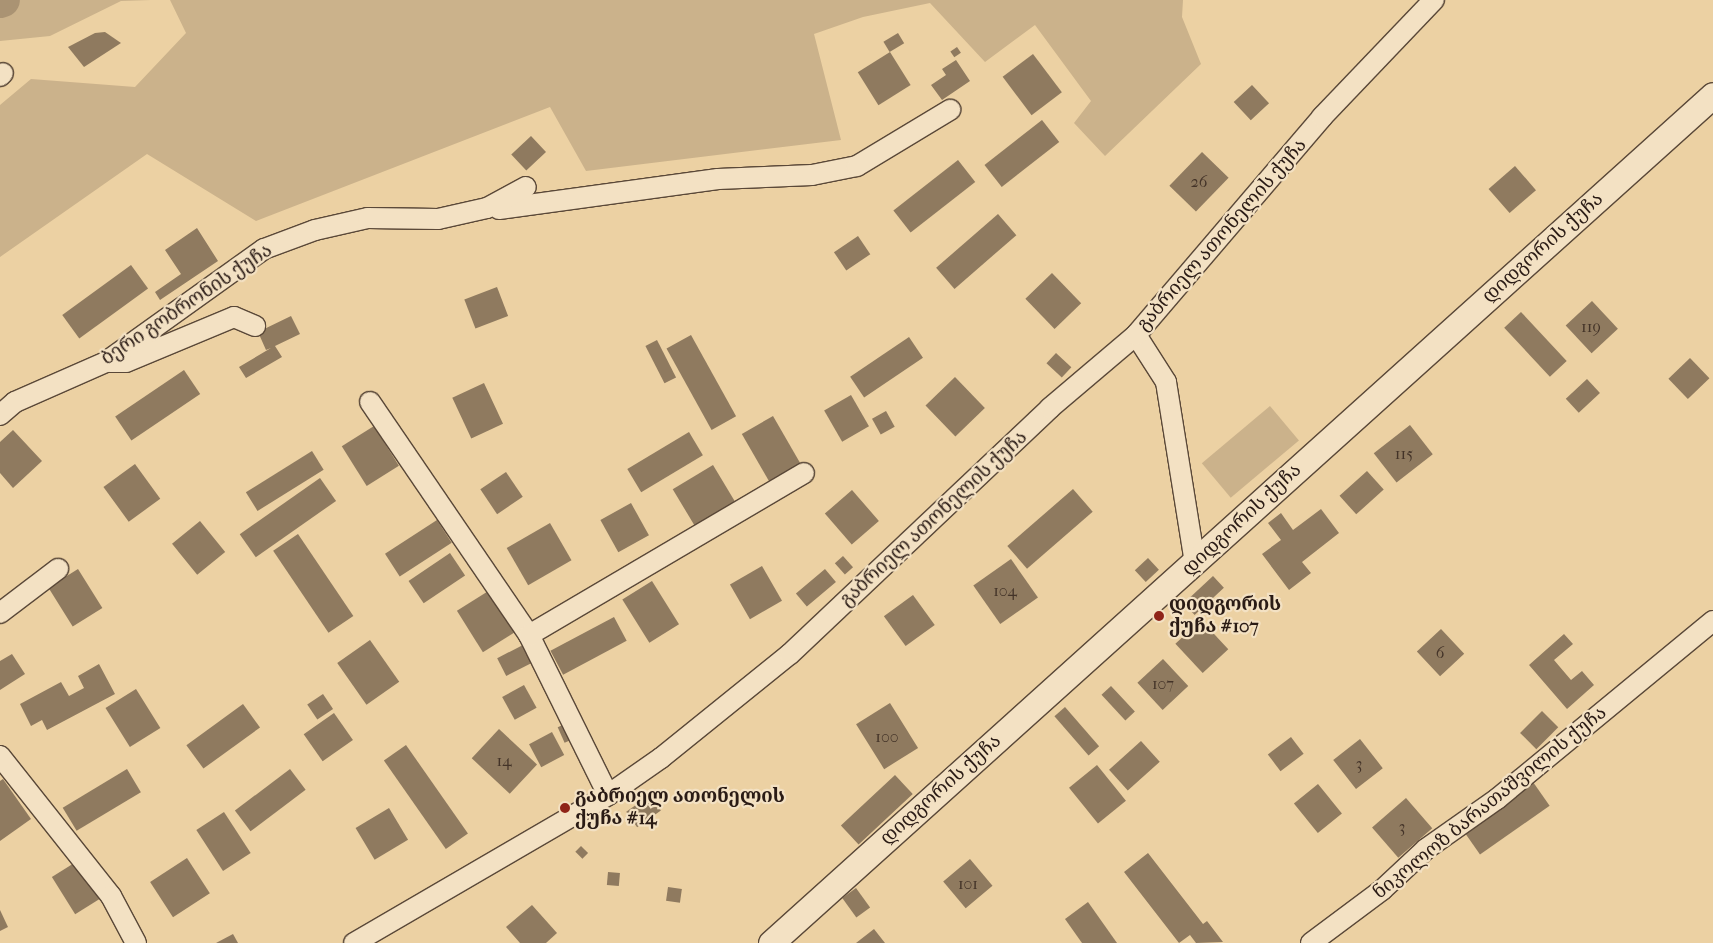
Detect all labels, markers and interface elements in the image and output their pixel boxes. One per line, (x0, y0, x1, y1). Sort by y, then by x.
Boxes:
street label: გაბრიელ ათონელის ქუჩა (1132, 134, 1312, 336)
house number: 26 (1191, 172, 1207, 192)
street label: დიდგორის ქუჩა (1478, 188, 1608, 308)
street label: ბერი გობრონის ქუჩა (97, 239, 277, 371)
house number: 119 (1581, 317, 1601, 337)
street label: გაბრიელ ათონელის ქუჩა (836, 426, 1032, 612)
house number: 115 (1395, 444, 1413, 464)
street label: დიდგორის ქუჩა (1178, 459, 1306, 581)
house number: 104 (993, 581, 1017, 601)
place label: დიდგორის ქუჩა #107 (1169, 594, 1281, 638)
marker: დიდგორის ქუჩა #107 (1153, 610, 1165, 622)
house number: 6 (1436, 643, 1444, 663)
house number: 107 (1152, 674, 1174, 694)
street label: ნიკოლოზ ბარათაშვილის ქუჩა (1369, 702, 1611, 904)
house number: 100 (875, 727, 899, 747)
street label: დიდგორის ქუჩა (876, 730, 1006, 850)
house number: 14 (496, 751, 512, 771)
house number: 3 (1356, 754, 1362, 774)
place label: გაბრიელ ათონელის ქუჩა #14 (575, 786, 785, 830)
marker: გაბრიელ ათონელის ქუჩა #14 (559, 802, 571, 814)
house number: 3 (1399, 817, 1405, 837)
house number: 101 (958, 874, 978, 894)

